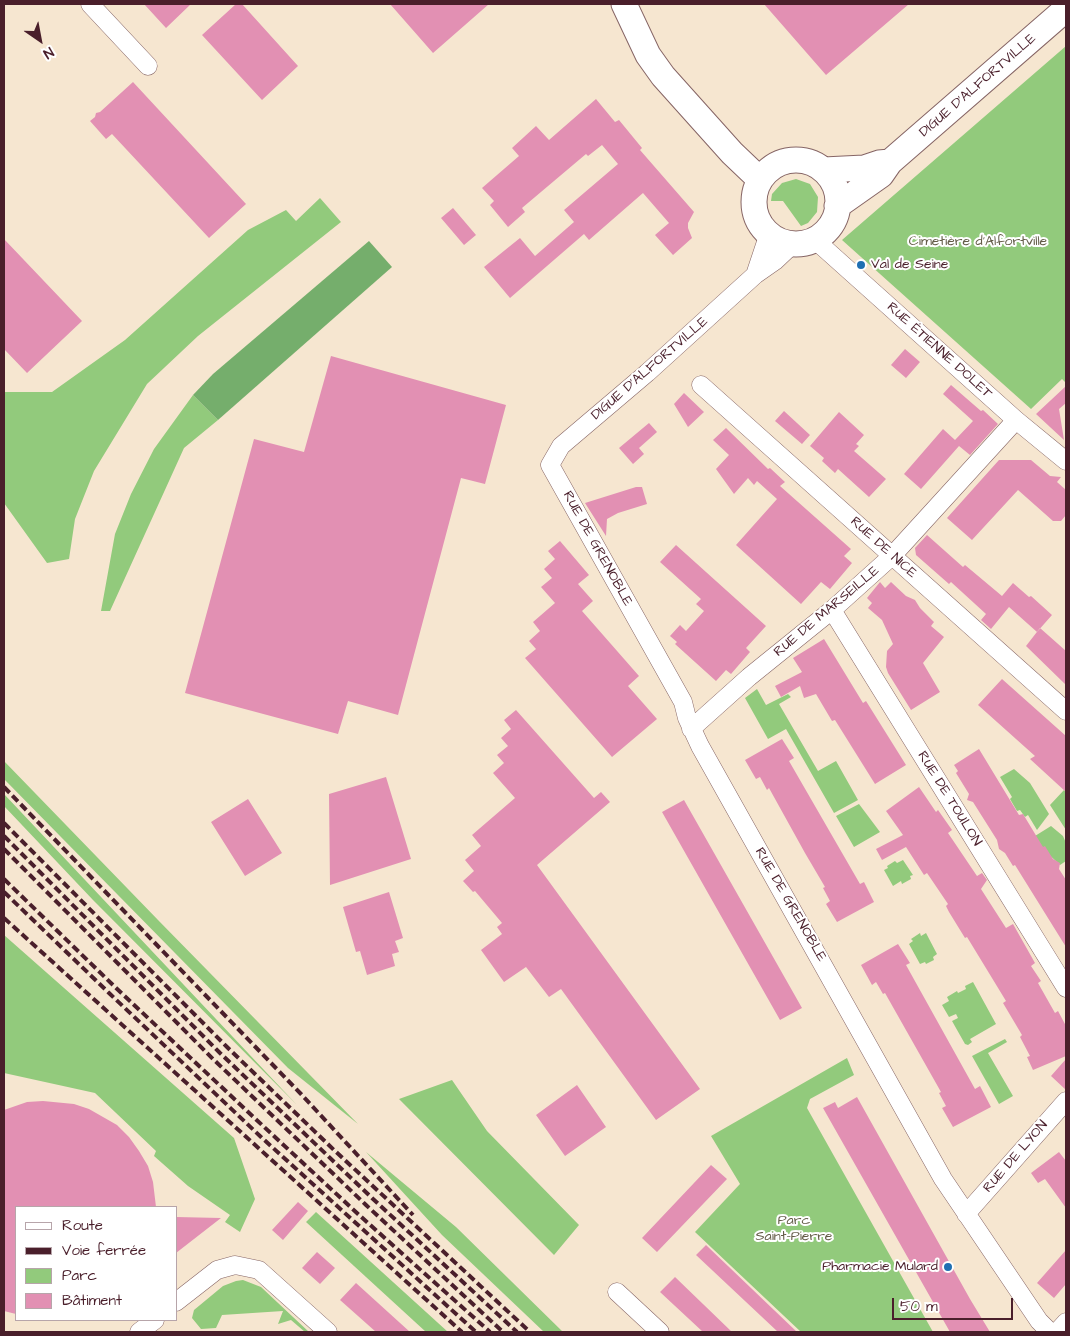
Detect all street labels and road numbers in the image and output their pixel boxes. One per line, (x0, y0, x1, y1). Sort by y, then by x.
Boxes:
street label: DIGUE D'ALFORTVILLE (916, 31, 1040, 141)
street label: RUE ÉTIENNE DOLET (883, 299, 995, 403)
street label: DIGUE D'ALFORTVILLE (588, 314, 712, 424)
street label: RUE DE GRENOBLE (558, 489, 636, 609)
street label: RUE DE NICE (846, 514, 920, 582)
street label: RUE DE MARSEILLE (771, 563, 883, 661)
street label: RUE DE TOULON (913, 749, 985, 849)
street label: RUE DE GRENOBLE (751, 845, 829, 965)
street label: RUE DE LYON (980, 1118, 1052, 1196)

